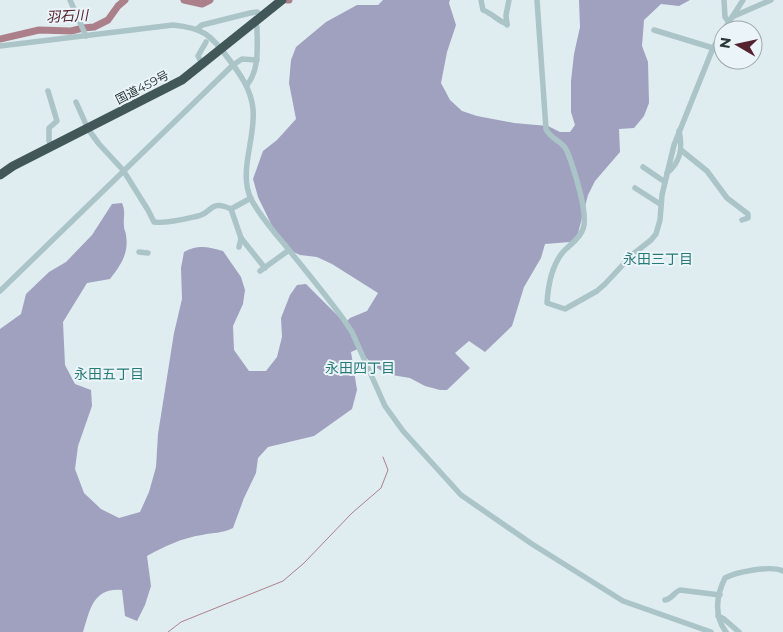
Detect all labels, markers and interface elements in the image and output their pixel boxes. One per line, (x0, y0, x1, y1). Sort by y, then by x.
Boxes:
water label: 羽石川 (46, 6, 90, 26)
north arrow (713, 20, 763, 70)
text: N (715, 36, 735, 50)
street label: 国道459号 (113, 67, 171, 107)
district label: 永田三丁目 (623, 250, 693, 268)
district label: 永田四丁目 (325, 359, 395, 377)
district label: 永田五丁目 (74, 365, 144, 383)

